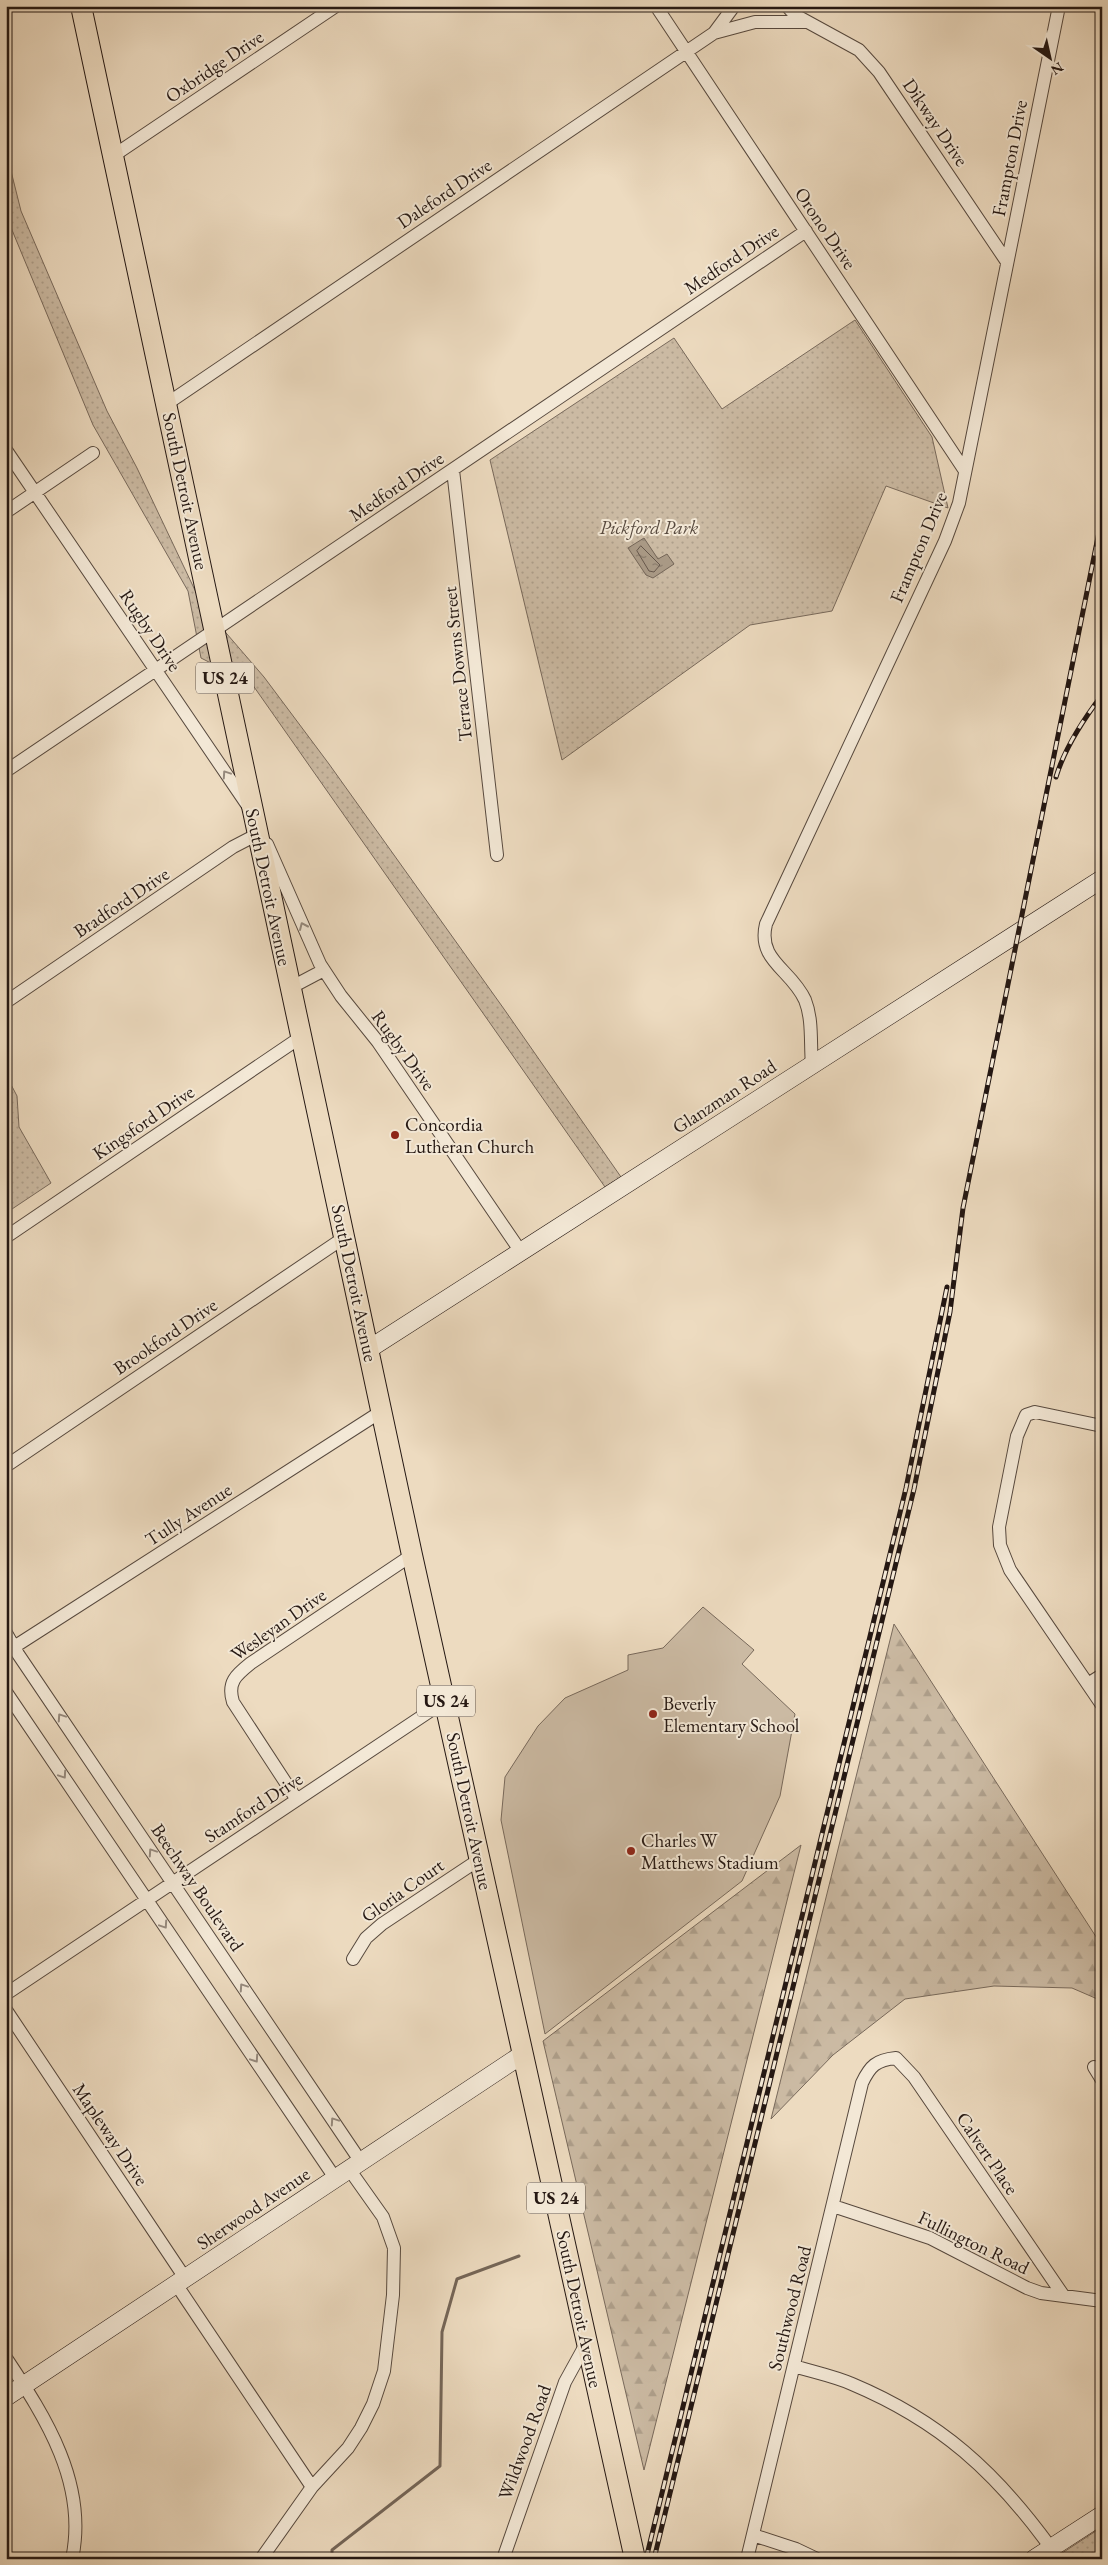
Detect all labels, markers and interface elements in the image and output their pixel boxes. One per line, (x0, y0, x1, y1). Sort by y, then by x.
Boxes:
street label: Oxbridge Drive (160, 24, 268, 108)
north arrow (1026, 32, 1076, 82)
text: N (1047, 58, 1067, 80)
street label: Dikway Drive (897, 74, 974, 171)
street label: Frampton Drive (986, 98, 1033, 218)
street label: Daleford Drive (392, 153, 497, 234)
street label: Orono Drive (789, 182, 862, 274)
street label: Medford Drive (679, 219, 783, 300)
street label: South Detroit Avenue (157, 410, 214, 572)
street label: Medford Drive (344, 446, 448, 527)
street label: Frampton Drive (884, 488, 953, 606)
park label: Pickford Park (600, 515, 699, 540)
street label: Rugby Drive (114, 584, 187, 676)
street label: Terrace Downs Street (437, 585, 478, 742)
road number: US 24 (196, 662, 254, 694)
one-way arrow (223, 770, 232, 780)
street label: South Detroit Avenue (240, 806, 297, 968)
street label: Bradford Drive (69, 861, 174, 944)
one-way arrow (299, 922, 310, 931)
street label: Rugby Drive (366, 1005, 441, 1096)
street label: Glanzman Road (667, 1053, 781, 1139)
street label: Kingsford Drive (88, 1079, 199, 1166)
place label: Concordia Lutheran Church (405, 1112, 534, 1159)
marker: Concordia Lutheran Church (389, 1129, 401, 1141)
street label: South Detroit Avenue (326, 1202, 383, 1364)
street label: Brookford Drive (108, 1292, 222, 1380)
street label: Tully Avenue (140, 1477, 236, 1552)
street label: Wesleyan Drive (226, 1582, 331, 1667)
road number: US 24 (417, 1685, 475, 1716)
place label: Beverly Elementary School (663, 1691, 800, 1738)
marker: Beverly Elementary School (647, 1708, 659, 1720)
one-way arrow (58, 1714, 67, 1723)
street label: South Detroit Avenue (441, 1730, 498, 1892)
street label: Stamford Drive (199, 1766, 307, 1849)
one-way arrow (57, 1770, 66, 1779)
street label: Beechway Boulevard (146, 1819, 250, 1956)
place label: Charles W Matthews Stadium (641, 1828, 779, 1875)
marker: Charles W Matthews Stadium (625, 1845, 637, 1857)
one-way arrow (149, 1848, 158, 1858)
street label: Gloria Court (356, 1853, 449, 1928)
one-way arrow (158, 1919, 167, 1928)
one-way arrow (240, 1983, 249, 1992)
one-way arrow (249, 2053, 258, 2063)
street label: Mapleway Drive (67, 2078, 154, 2190)
street label: Calvert Place (951, 2107, 1024, 2199)
one-way arrow (331, 2118, 340, 2127)
street label: Sherwood Avenue (192, 2161, 315, 2256)
road number: US 24 (527, 2182, 585, 2214)
street label: Fullington Road (914, 2205, 1034, 2280)
street label: South Detroit Avenue (551, 2228, 608, 2390)
street label: Southwood Road (762, 2243, 817, 2373)
street label: Wildwood Road (492, 2381, 557, 2503)

